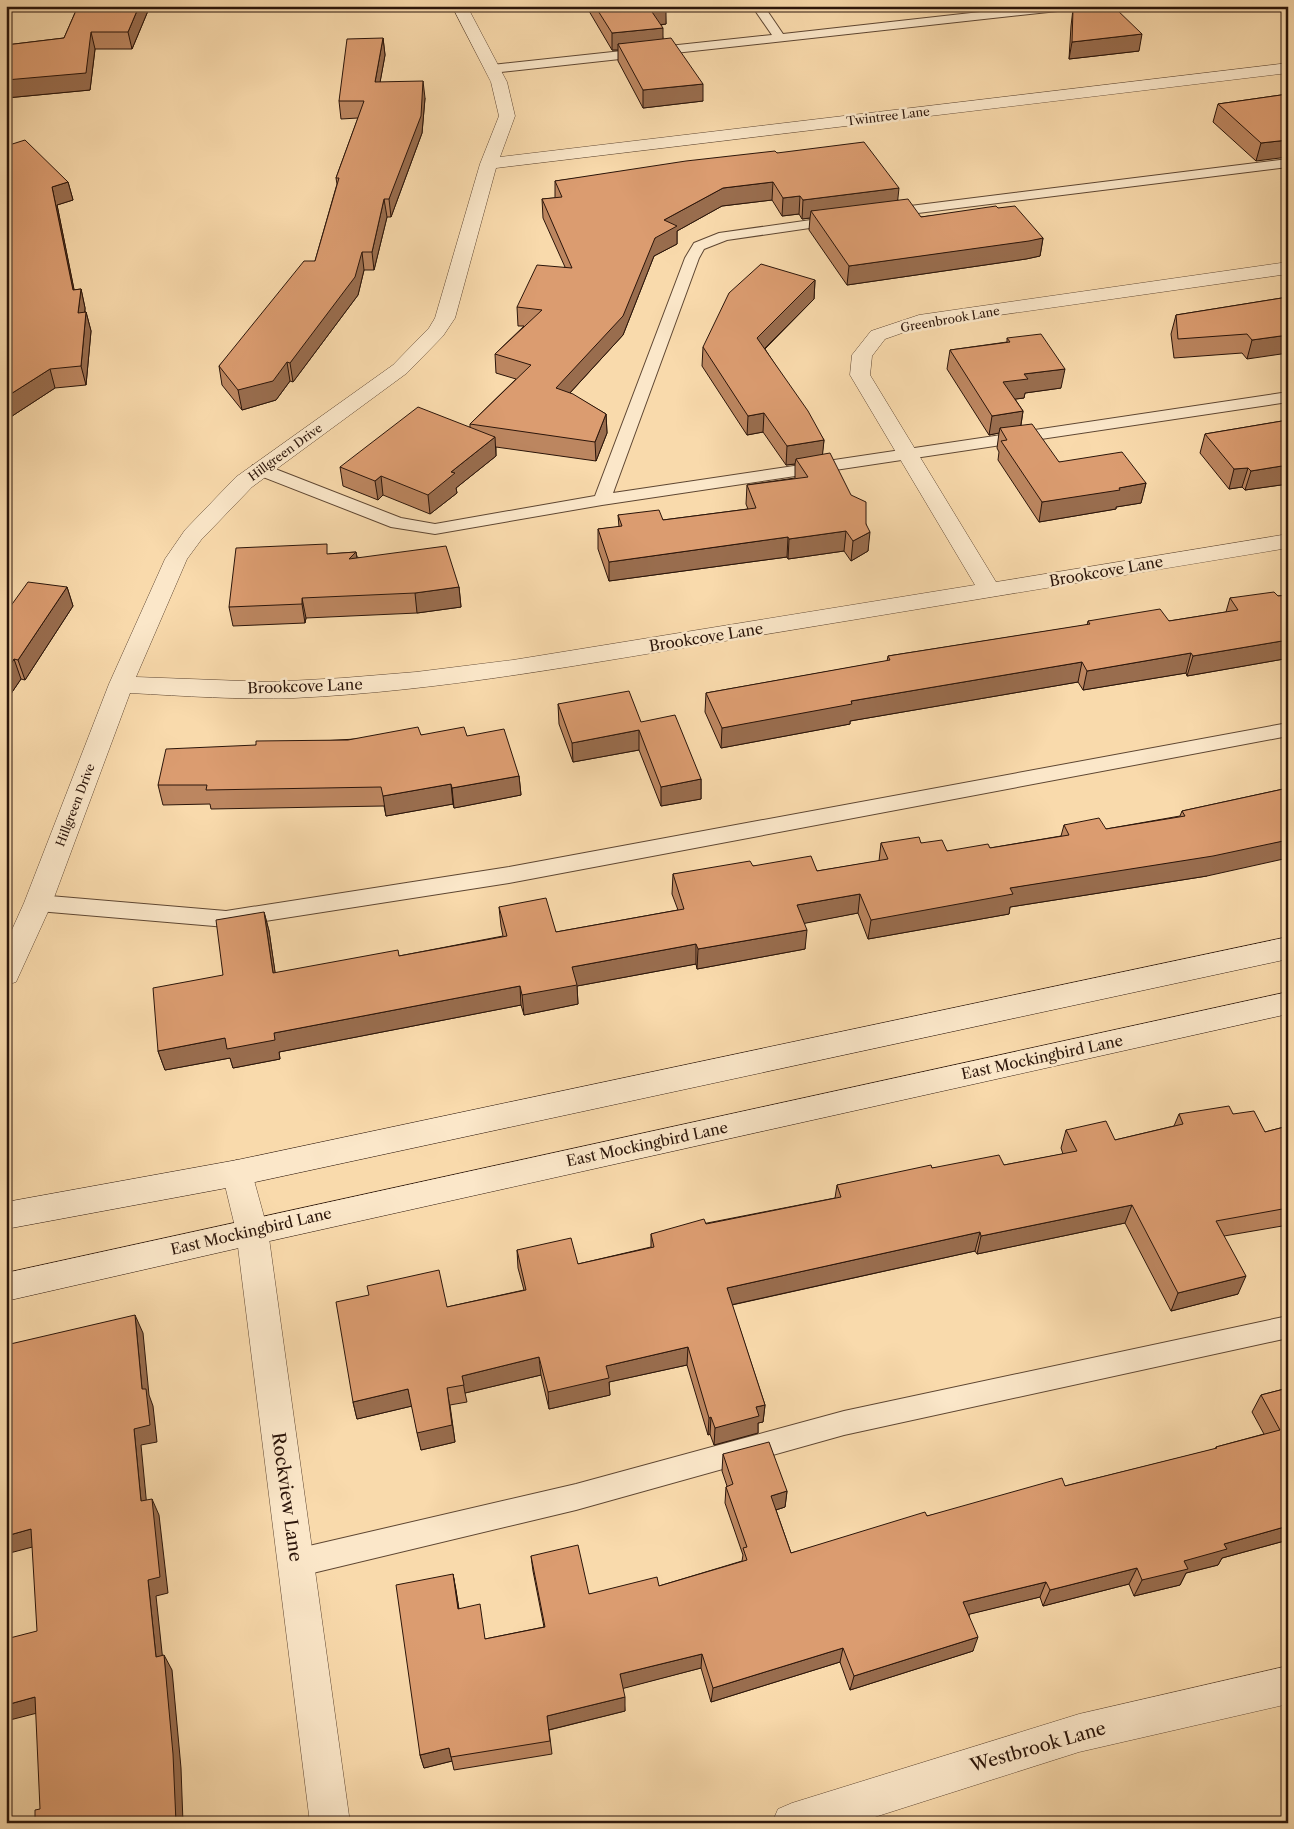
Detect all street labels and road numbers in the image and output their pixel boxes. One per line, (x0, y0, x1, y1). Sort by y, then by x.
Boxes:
street label: Twintree Lane (845, 103, 931, 129)
street label: Greenbrook Lane (899, 303, 1001, 335)
street label: Hillgreen Drive (245, 420, 325, 484)
street label: Brookcove Lane (1048, 552, 1164, 590)
street label: Brookcove Lane (648, 619, 764, 655)
street label: Brookcove Lane (247, 674, 363, 698)
street label: Hillgreen Drive (52, 761, 98, 849)
street label: East Mockingbird Lane (959, 1031, 1125, 1083)
street label: East Mockingbird Lane (564, 1118, 730, 1170)
street label: East Mockingbird Lane (169, 1203, 333, 1259)
street label: Rockview Lane (267, 1431, 307, 1563)
street label: Westbrook Lane (967, 1717, 1108, 1777)

